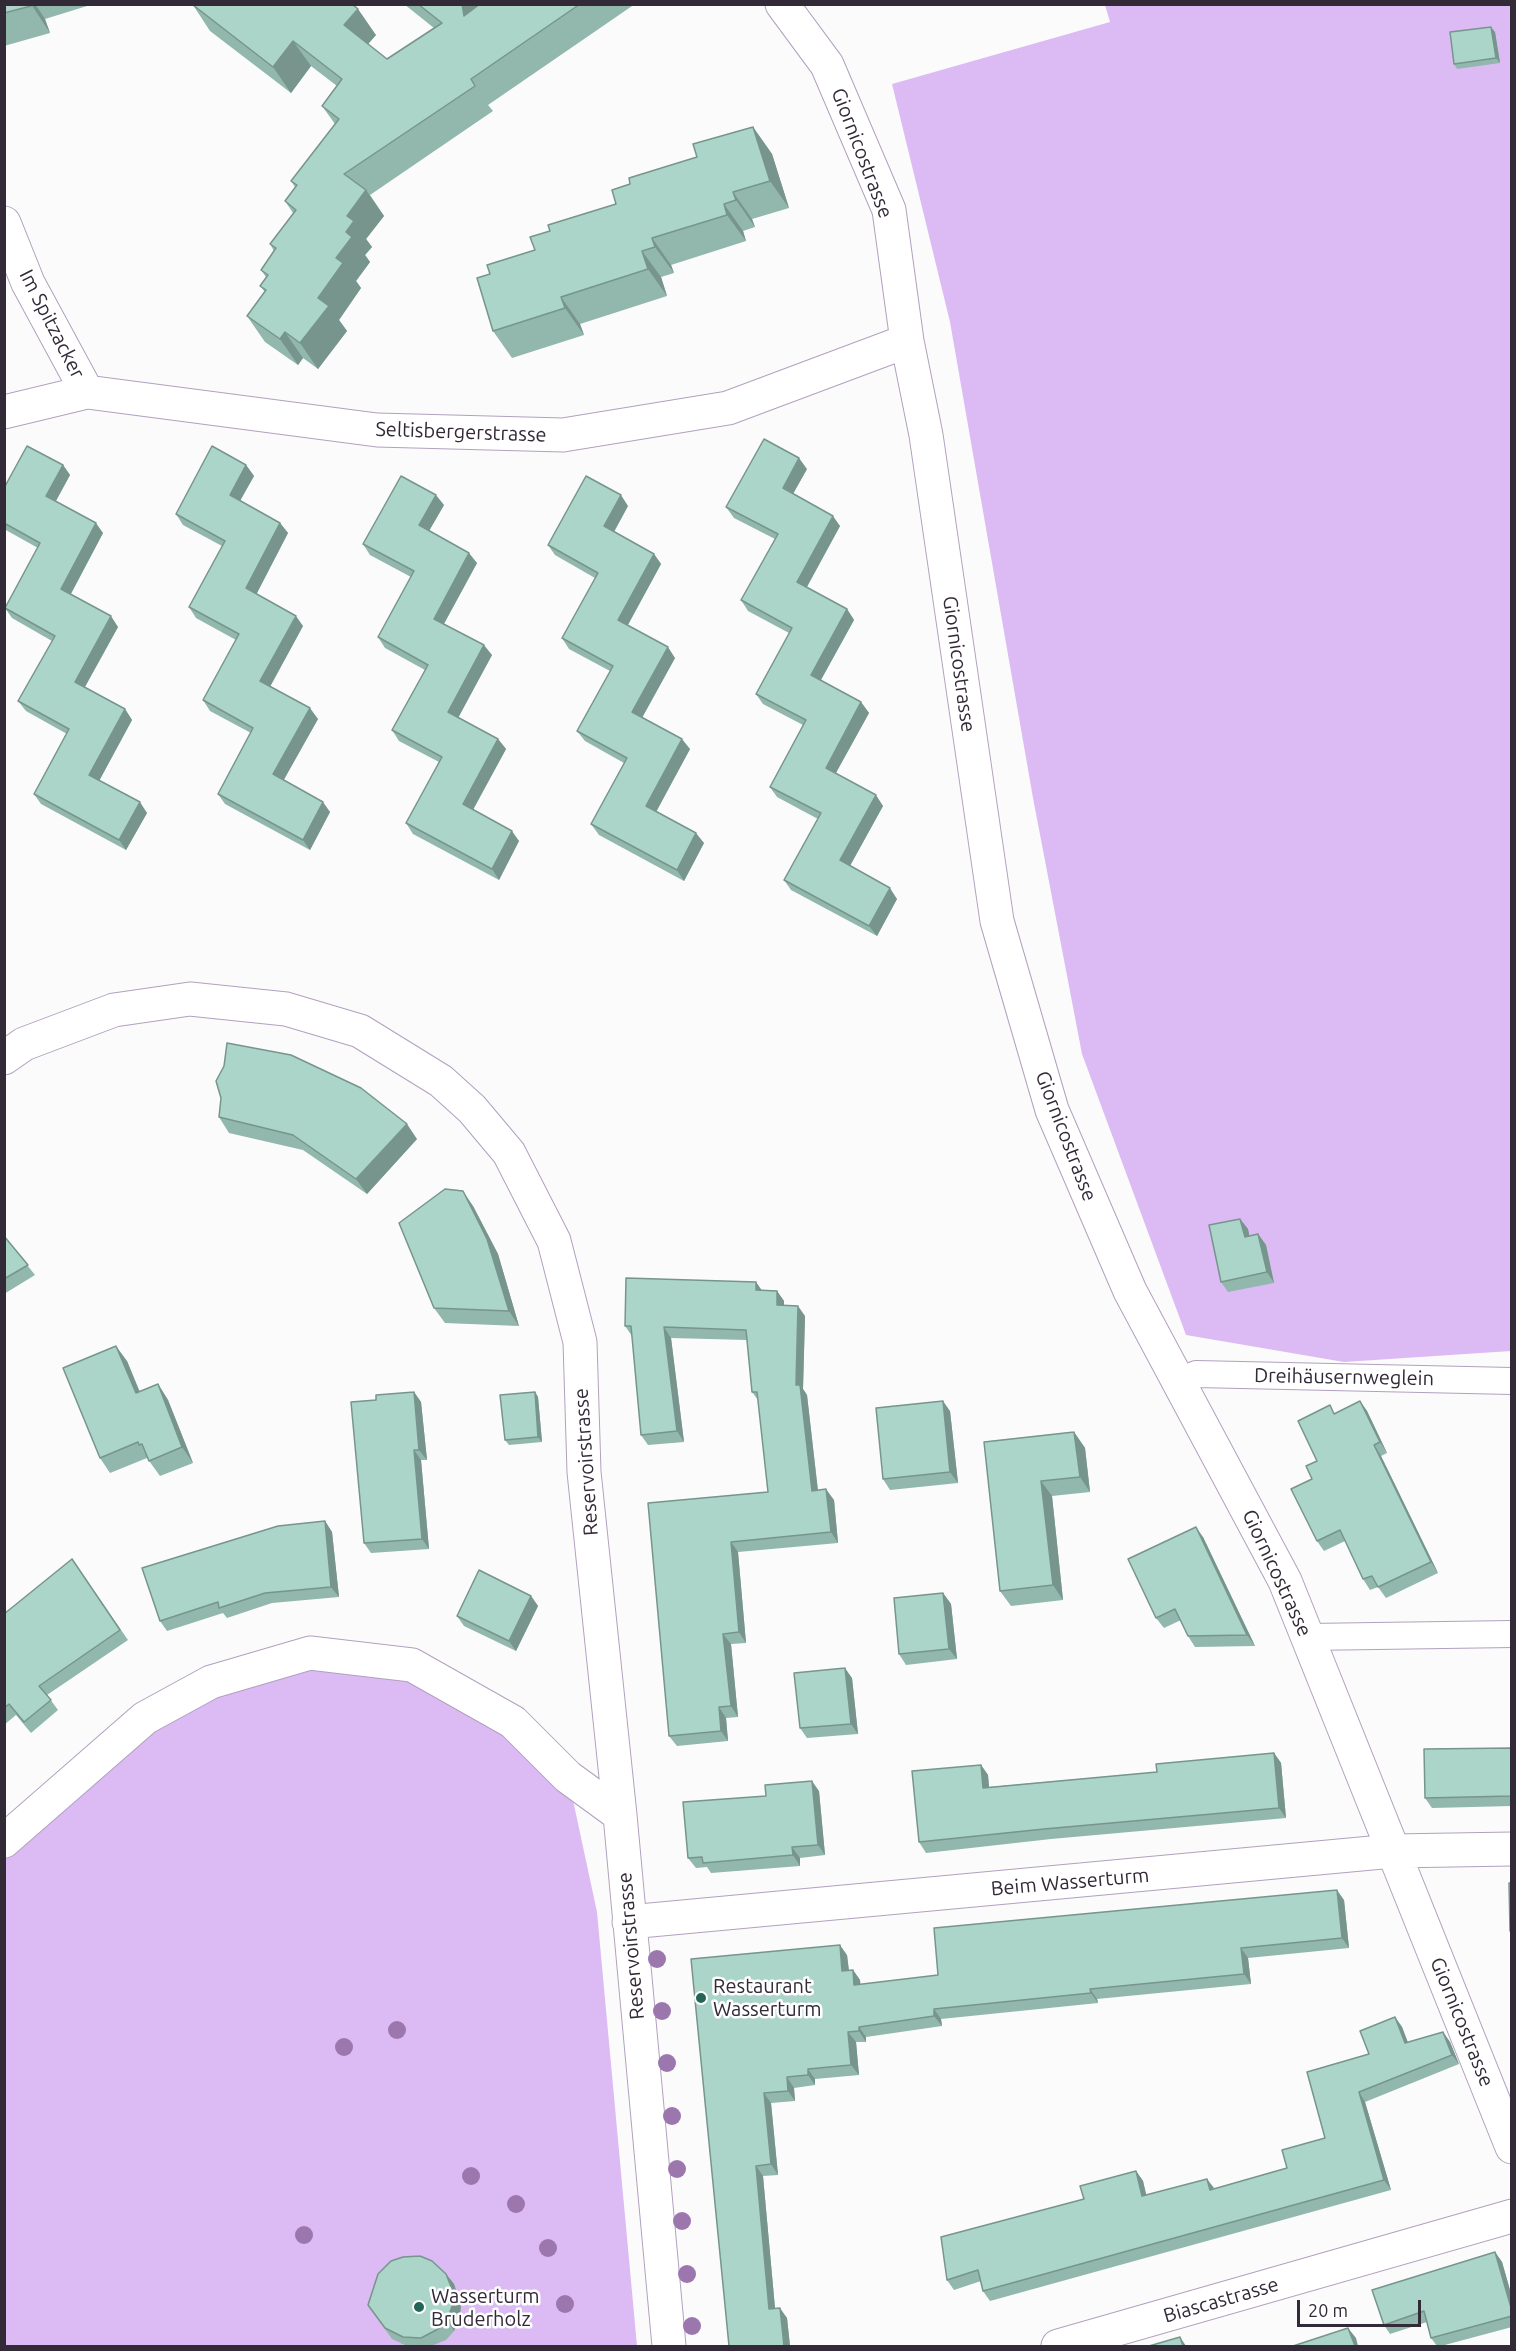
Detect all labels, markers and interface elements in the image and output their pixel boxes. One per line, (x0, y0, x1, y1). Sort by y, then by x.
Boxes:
street label: Giornicostrasse (826, 85, 898, 221)
street label: Im Spitzacker (14, 266, 90, 382)
street label: Seltisbergerstrasse (375, 417, 547, 447)
street label: Giornicostrasse (938, 594, 980, 734)
street label: Giornicostrasse (1030, 1068, 1102, 1204)
street label: Dreihäusernweglein (1254, 1363, 1434, 1391)
street label: Reservoirstrasse (569, 1387, 603, 1537)
street label: Giornicostrasse (1237, 1506, 1317, 1640)
street label: Beim Wasserturm (990, 1863, 1150, 1901)
street label: Reservoirstrasse (613, 1871, 649, 2021)
street label: Giornicostrasse (1425, 1954, 1499, 2090)
place label: Restaurant Wasserturm (713, 1974, 821, 2021)
marker: Restaurant Wasserturm (694, 1991, 708, 2005)
street label: Biascastrasse (1161, 2272, 1281, 2328)
place label: Wasserturm Bruderholz (431, 2284, 539, 2331)
scale bar (1300, 2288, 1424, 2326)
marker: Wasserturm Bruderholz (412, 2300, 426, 2314)
text: 20 m (1308, 2300, 1348, 2320)

